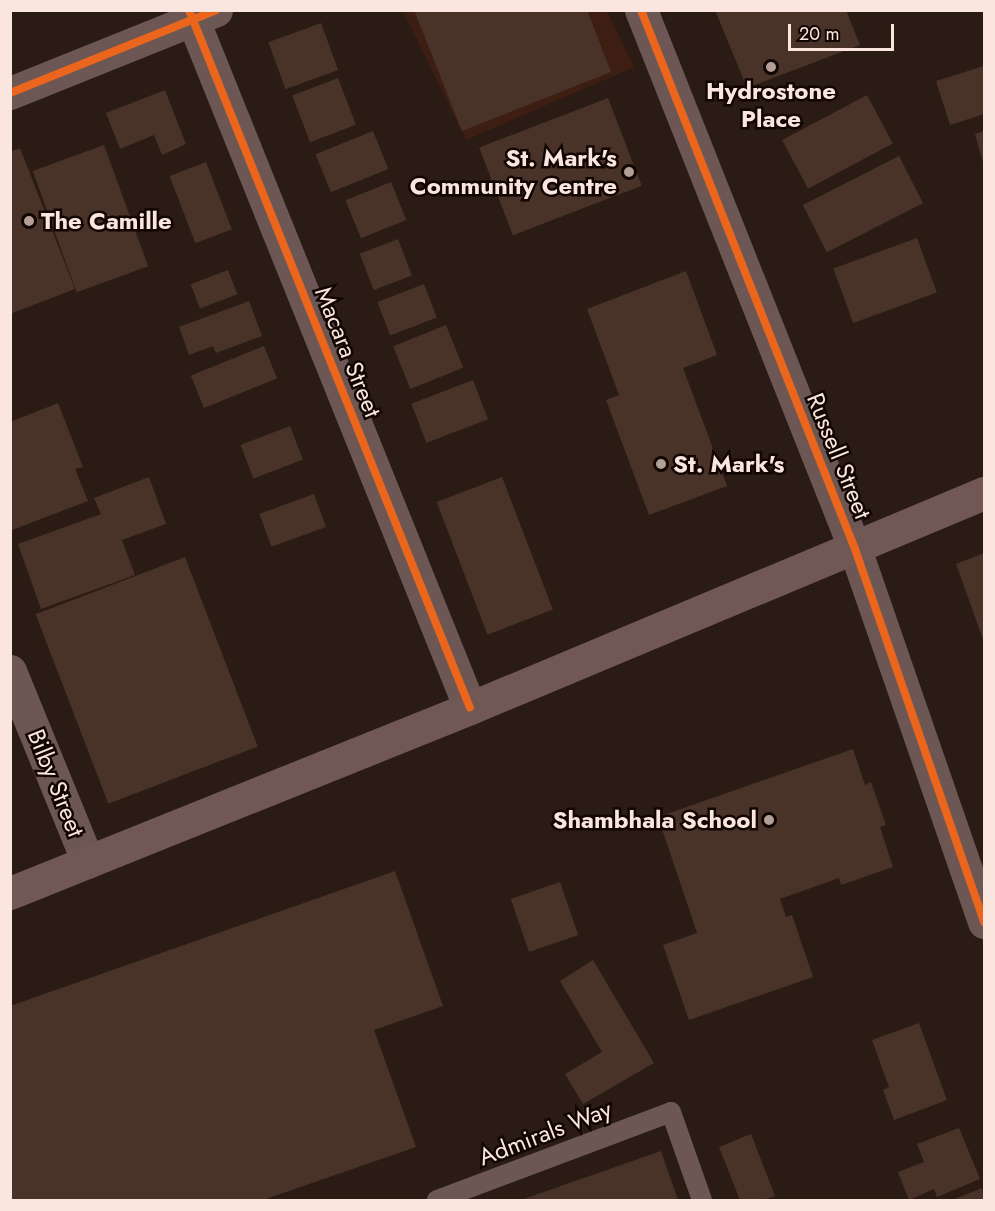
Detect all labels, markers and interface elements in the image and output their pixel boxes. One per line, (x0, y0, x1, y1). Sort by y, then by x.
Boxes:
scale bar (791, 12, 898, 50)
text: 20 m (799, 21, 839, 47)
marker: Hydrostone Place (764, 60, 778, 74)
place label: Hydrostone Place (706, 77, 836, 133)
place label: St. Mark's Community Centre (410, 144, 617, 200)
marker: St. Mark's Community Centre (622, 165, 636, 179)
place label: The Camille (41, 207, 172, 235)
marker: The Camille (22, 214, 36, 228)
street label: Macara Street (309, 283, 387, 421)
street label: Russell Street (801, 389, 877, 523)
place label: St. Mark's (673, 450, 785, 478)
marker: St. Mark's (654, 457, 668, 471)
street label: Bilby Street (21, 725, 91, 841)
place label: Shambhala School (552, 806, 757, 834)
marker: Shambhala School (762, 813, 776, 827)
street label: Admirals Way (474, 1094, 616, 1172)

